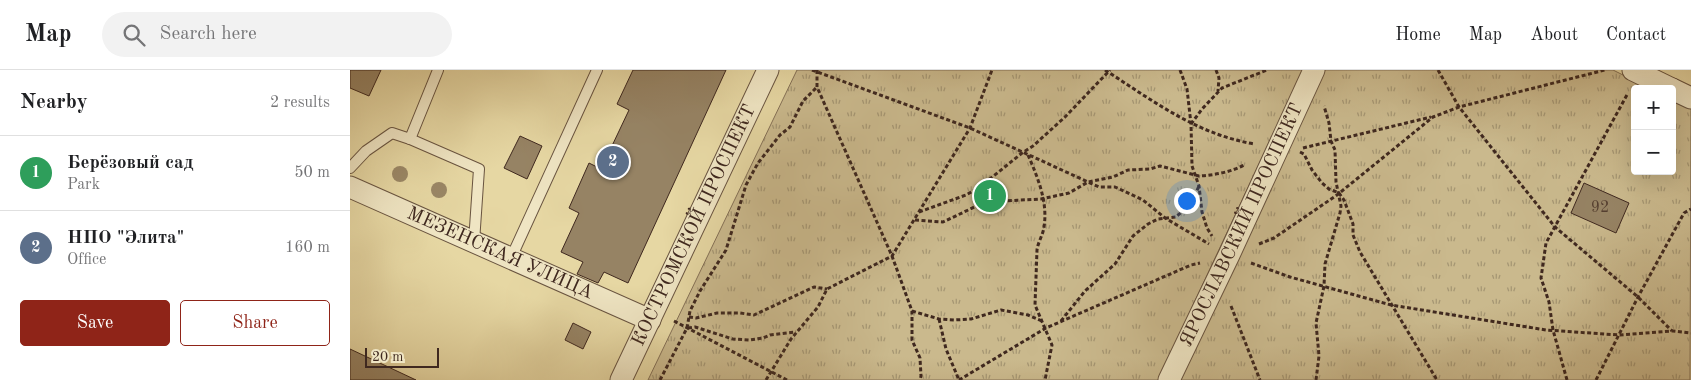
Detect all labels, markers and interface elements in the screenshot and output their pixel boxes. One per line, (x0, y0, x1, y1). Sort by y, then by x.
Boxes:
search box (102, 12, 452, 57)
icon: search (120, 21, 148, 49)
text: Map (25, 23, 72, 47)
text: Search here (160, 25, 257, 44)
text: Home (1395, 26, 1441, 44)
text: Map (1469, 26, 1502, 44)
text: About (1530, 26, 1578, 44)
text: Contact (1606, 26, 1666, 44)
map controls (1631, 85, 1676, 175)
button: + (1631, 85, 1676, 130)
text: Nearby (20, 92, 88, 113)
text: 2 results (270, 95, 330, 111)
street label: ЯРОСЛАВСКИЙ ПРОСПЕКТ (1177, 101, 1307, 350)
street label: КОСТРОМСКОЙ ПРОСПЕКТ (629, 102, 760, 349)
button: − (1631, 130, 1676, 175)
pin: 2 (597, 143, 629, 181)
text: Берёзовый сад (67, 154, 194, 173)
text: 1 (31, 165, 41, 181)
text: 50 m (294, 165, 330, 181)
text: Park (67, 177, 100, 193)
pin: 1 (974, 177, 1006, 215)
your location (1174, 188, 1200, 214)
house number: 92 (1591, 200, 1609, 216)
street label: МЕЗЕНСКАЯ УЛИЦА (404, 204, 596, 303)
text: НПО "Элита" (67, 229, 184, 248)
text: 2 (31, 240, 41, 256)
text: 160 m (285, 240, 330, 256)
text: Office (67, 252, 106, 268)
button: Save (20, 300, 170, 346)
button: Share (180, 300, 330, 346)
scale bar (365, 345, 439, 368)
text: 20 m (372, 350, 403, 364)

